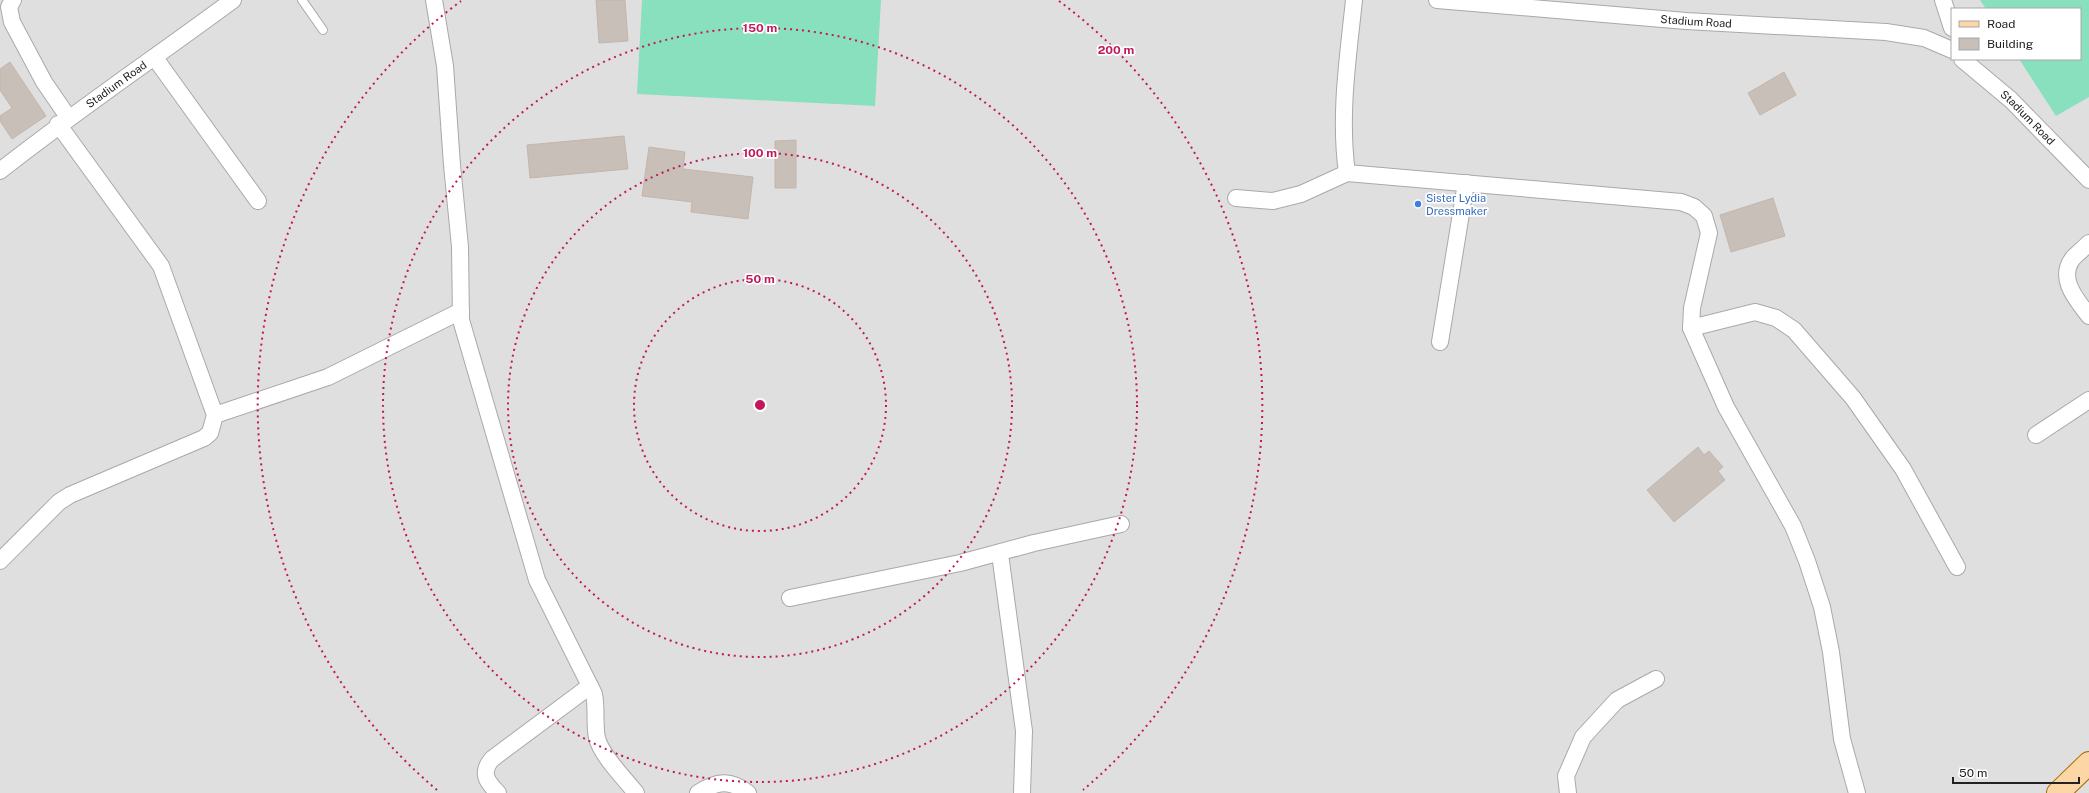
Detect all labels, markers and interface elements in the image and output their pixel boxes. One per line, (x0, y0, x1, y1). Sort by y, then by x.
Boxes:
legend (1951, 8, 2081, 60)
street label: Stadium Road (1660, 13, 1732, 30)
text: Road (1987, 17, 2015, 31)
text: 150 m (743, 21, 777, 35)
text: Building (1987, 37, 2033, 51)
text: 200 m (1098, 43, 1134, 57)
street label: Stadium Road (84, 59, 149, 110)
street label: Stadium Road (1998, 88, 2057, 147)
text: 100 m (743, 146, 777, 160)
place label: Sister Lydia Dressmaker (1426, 192, 1487, 217)
marker: Sister Lydia Dressmaker (1413, 199, 1423, 209)
text: 50 m (745, 272, 775, 286)
centre of rings (753, 398, 767, 412)
scale bar (1953, 759, 2079, 785)
text: 50 m (1959, 766, 1987, 780)

